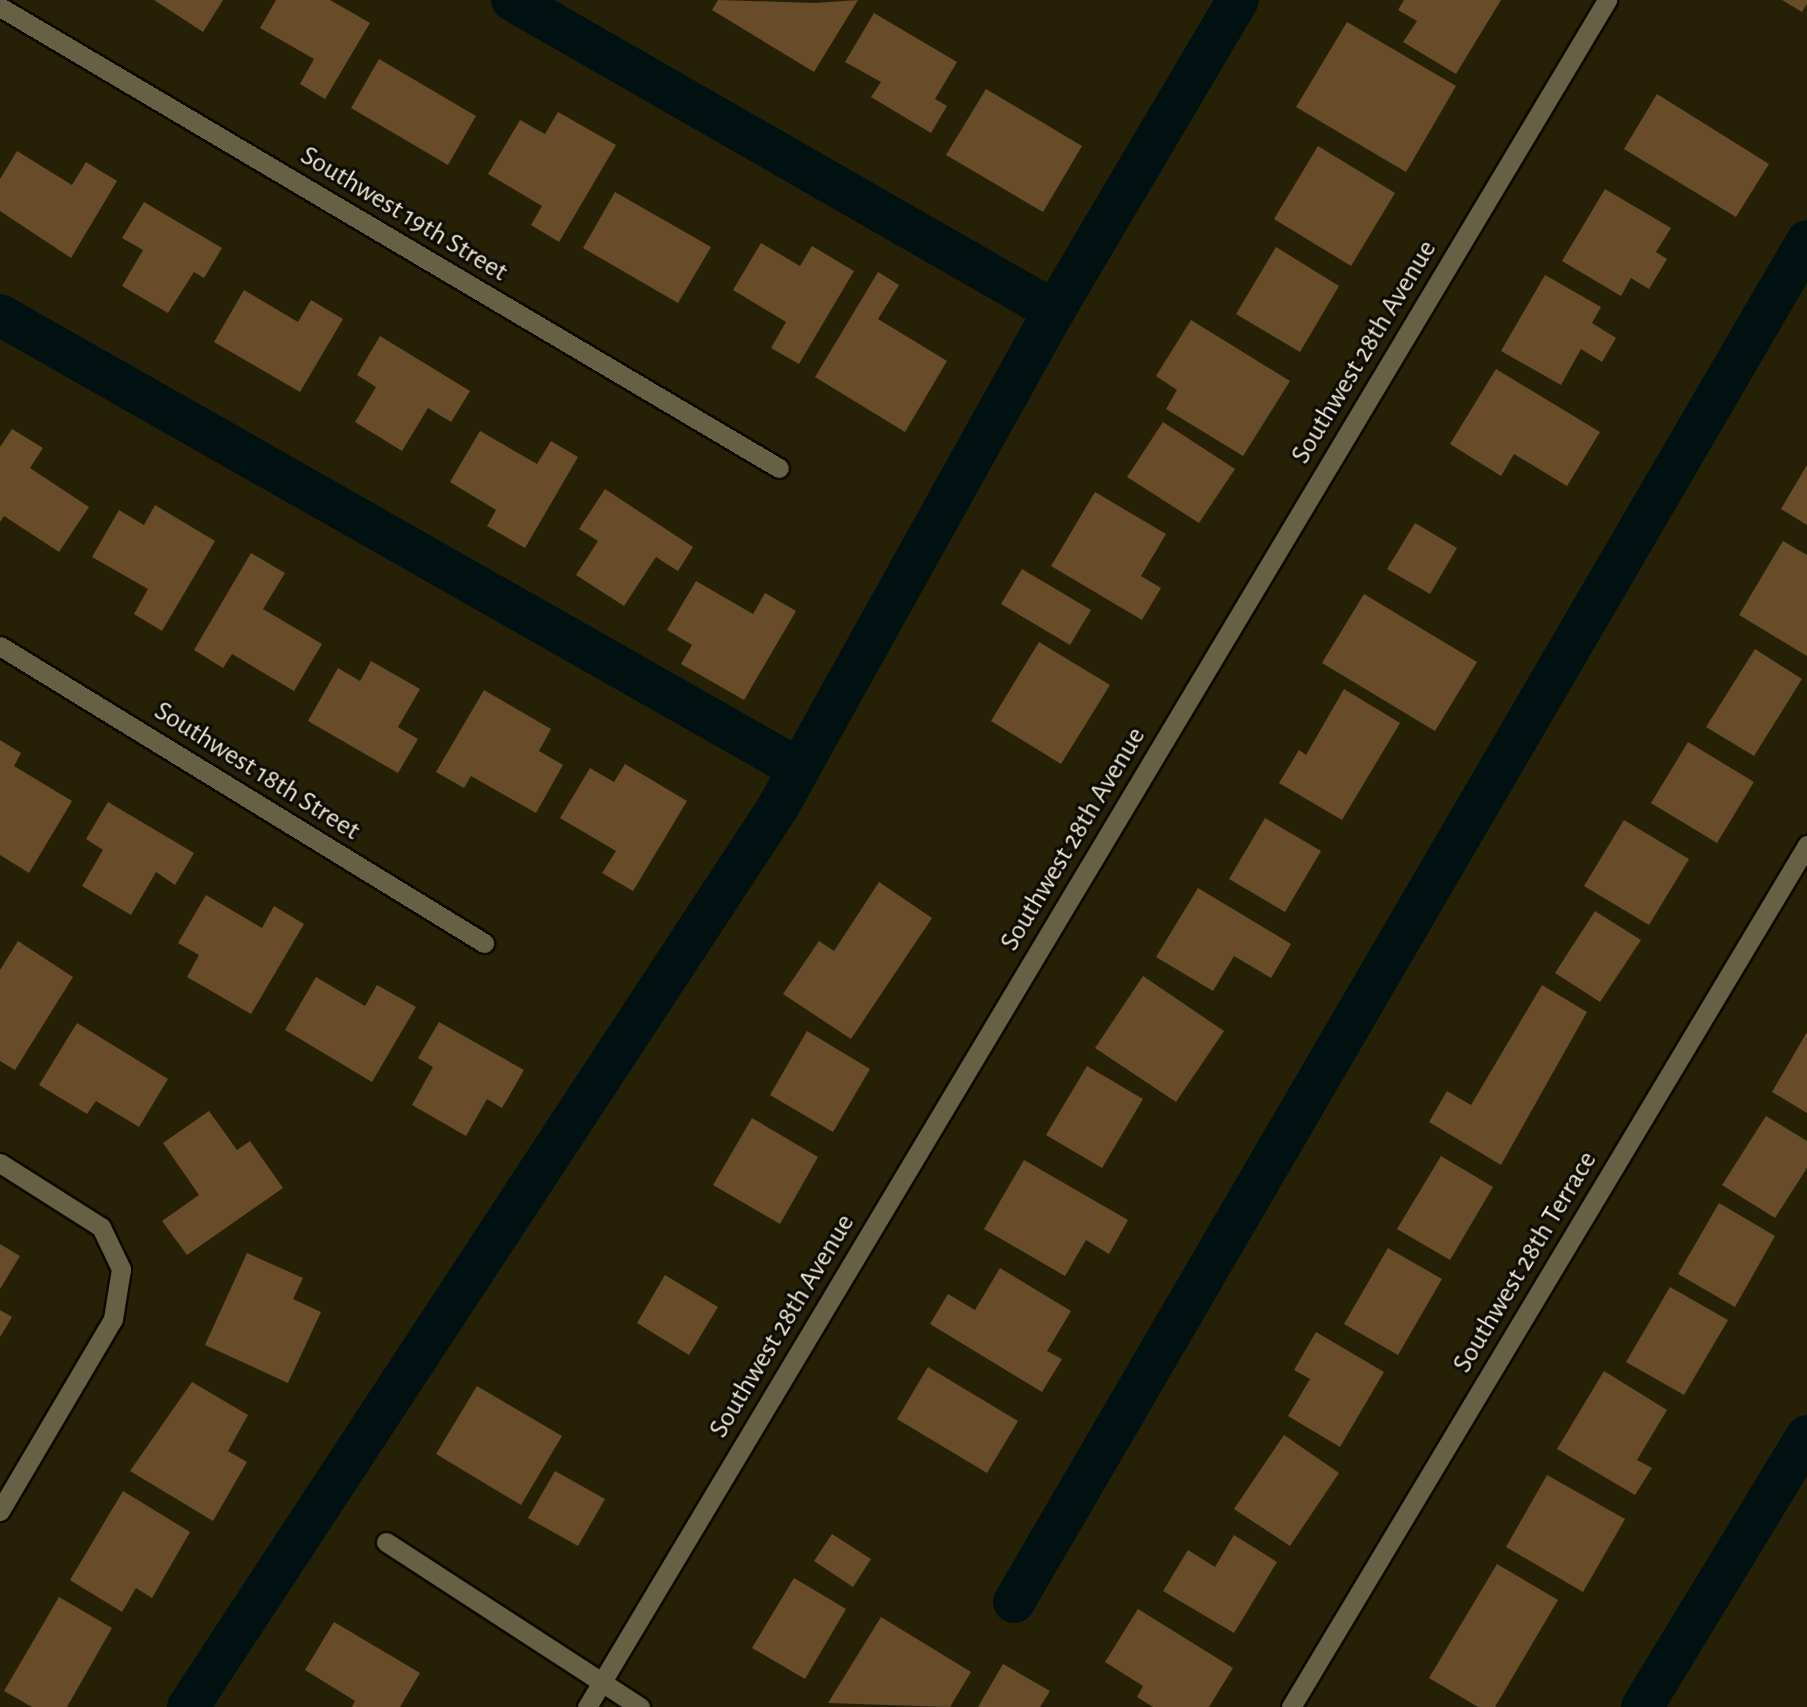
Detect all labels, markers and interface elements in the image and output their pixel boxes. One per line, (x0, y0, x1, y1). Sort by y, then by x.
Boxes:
street label: Southwest 19th Street (294, 139, 514, 289)
street label: Southwest 28th Avenue (1284, 234, 1444, 470)
street label: Southwest 18th Street (148, 694, 366, 848)
street label: Southwest 28th Avenue (993, 721, 1153, 957)
street label: Southwest 28th Terrace (1446, 1145, 1604, 1379)
street label: Southwest 28th Avenue (702, 1208, 862, 1444)

